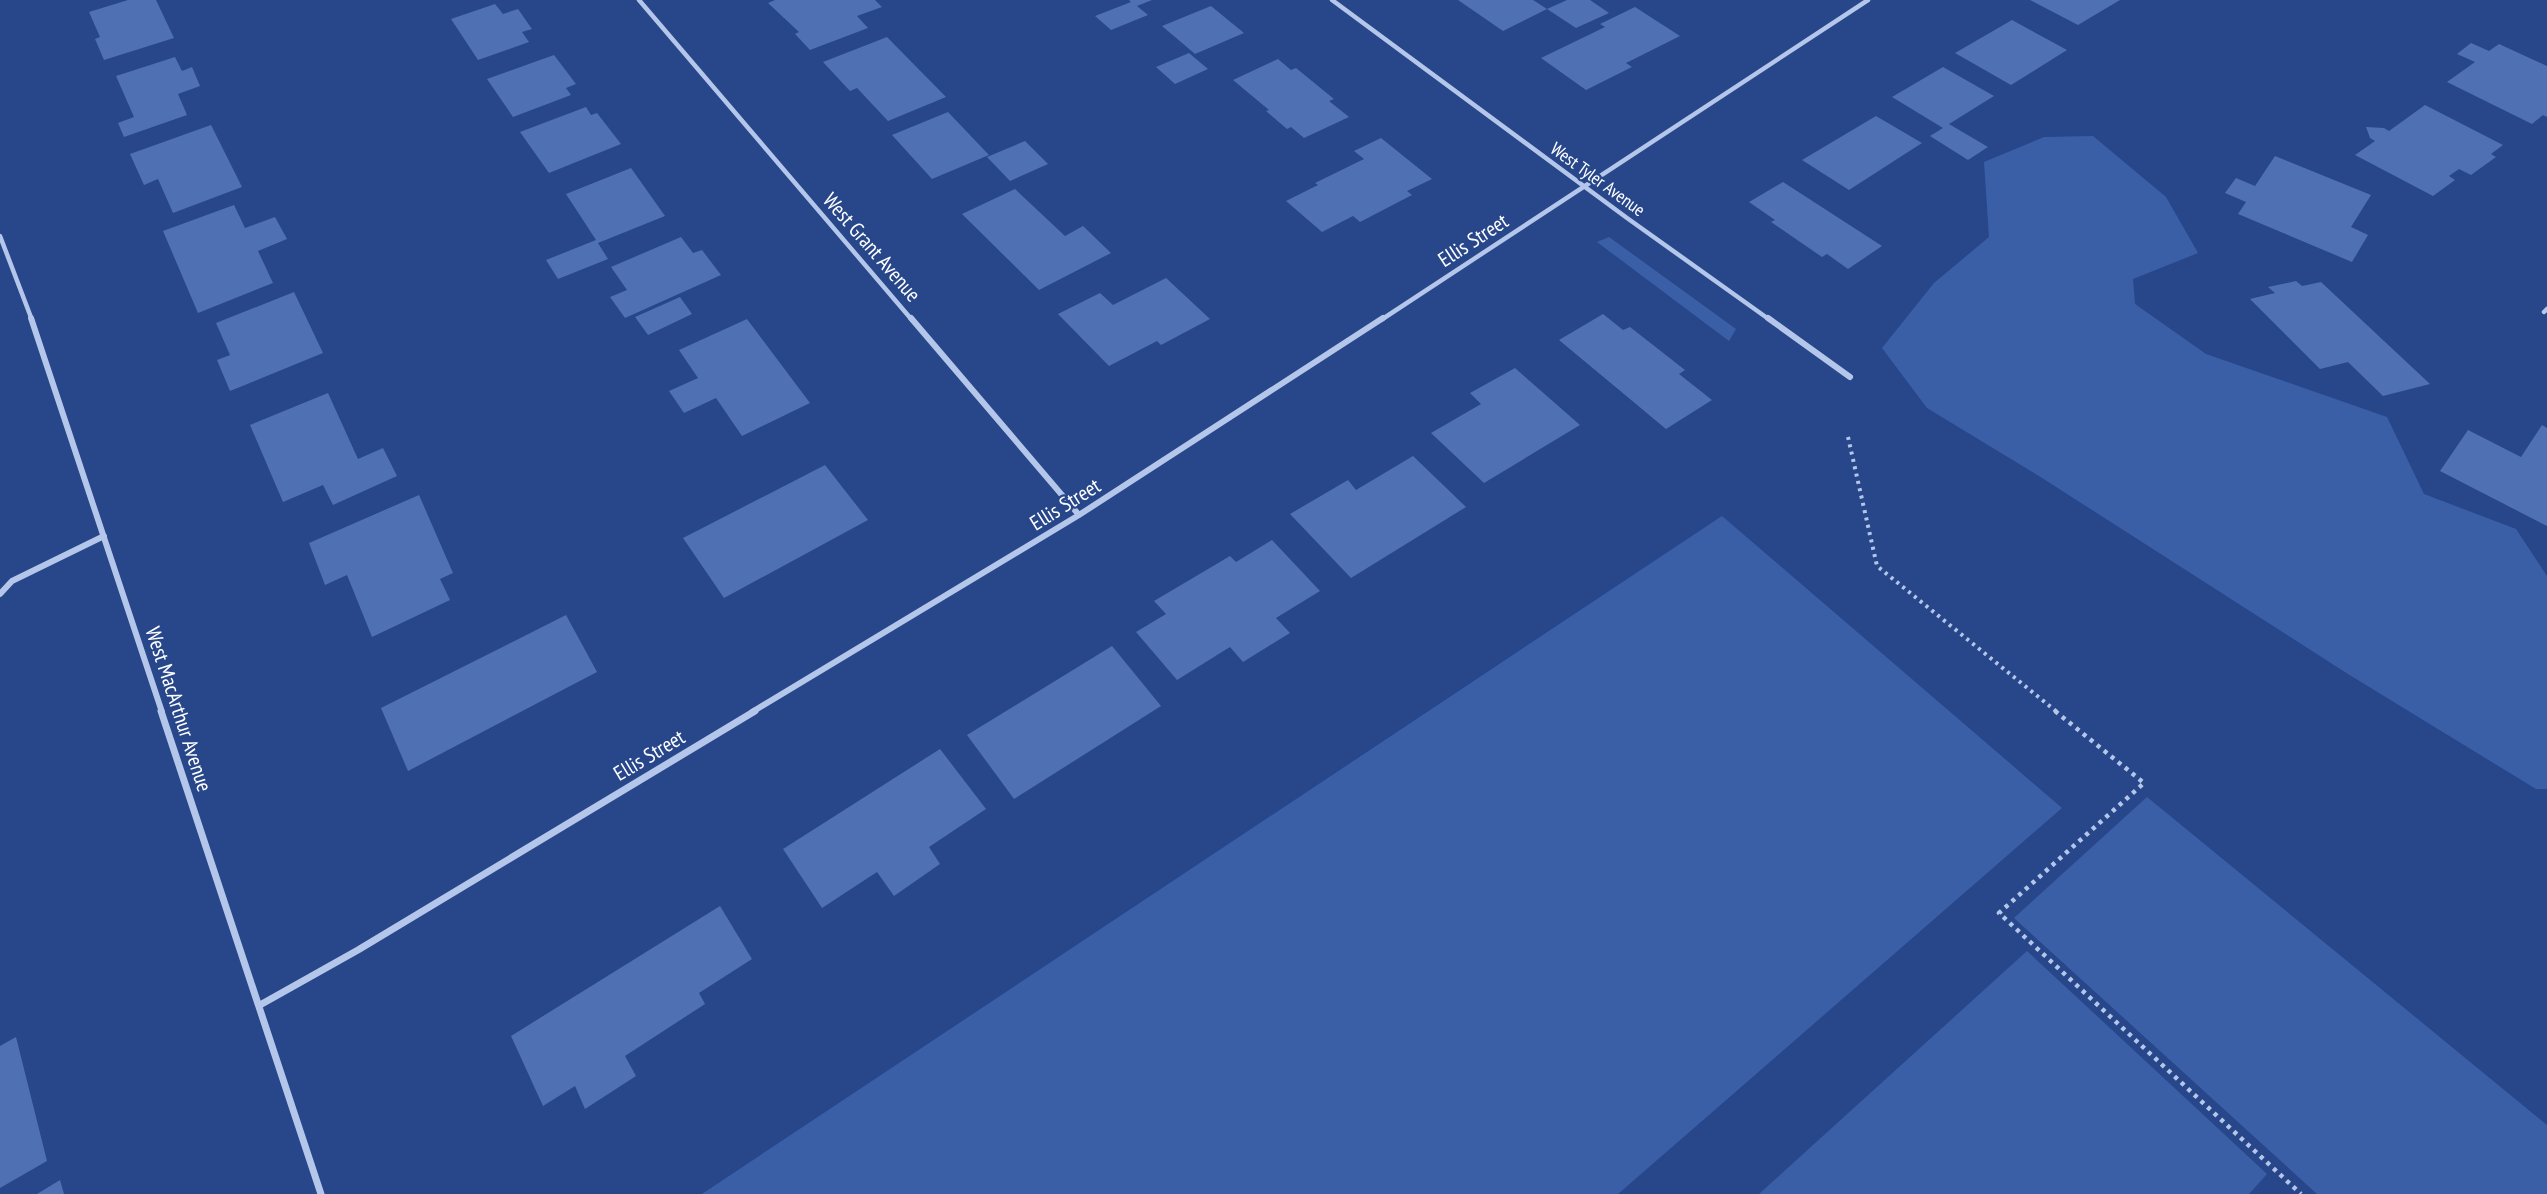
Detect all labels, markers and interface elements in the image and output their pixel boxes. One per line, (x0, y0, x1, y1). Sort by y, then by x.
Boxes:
street label: West Tyler Avenue (1546, 137, 1650, 221)
street label: West Grant Avenue (817, 187, 927, 307)
street label: Ellis Street (1433, 207, 1513, 273)
street label: Ellis Street (1025, 472, 1106, 536)
street label: West MacArthur Avenue (140, 623, 218, 795)
street label: Ellis Street (608, 723, 690, 787)

